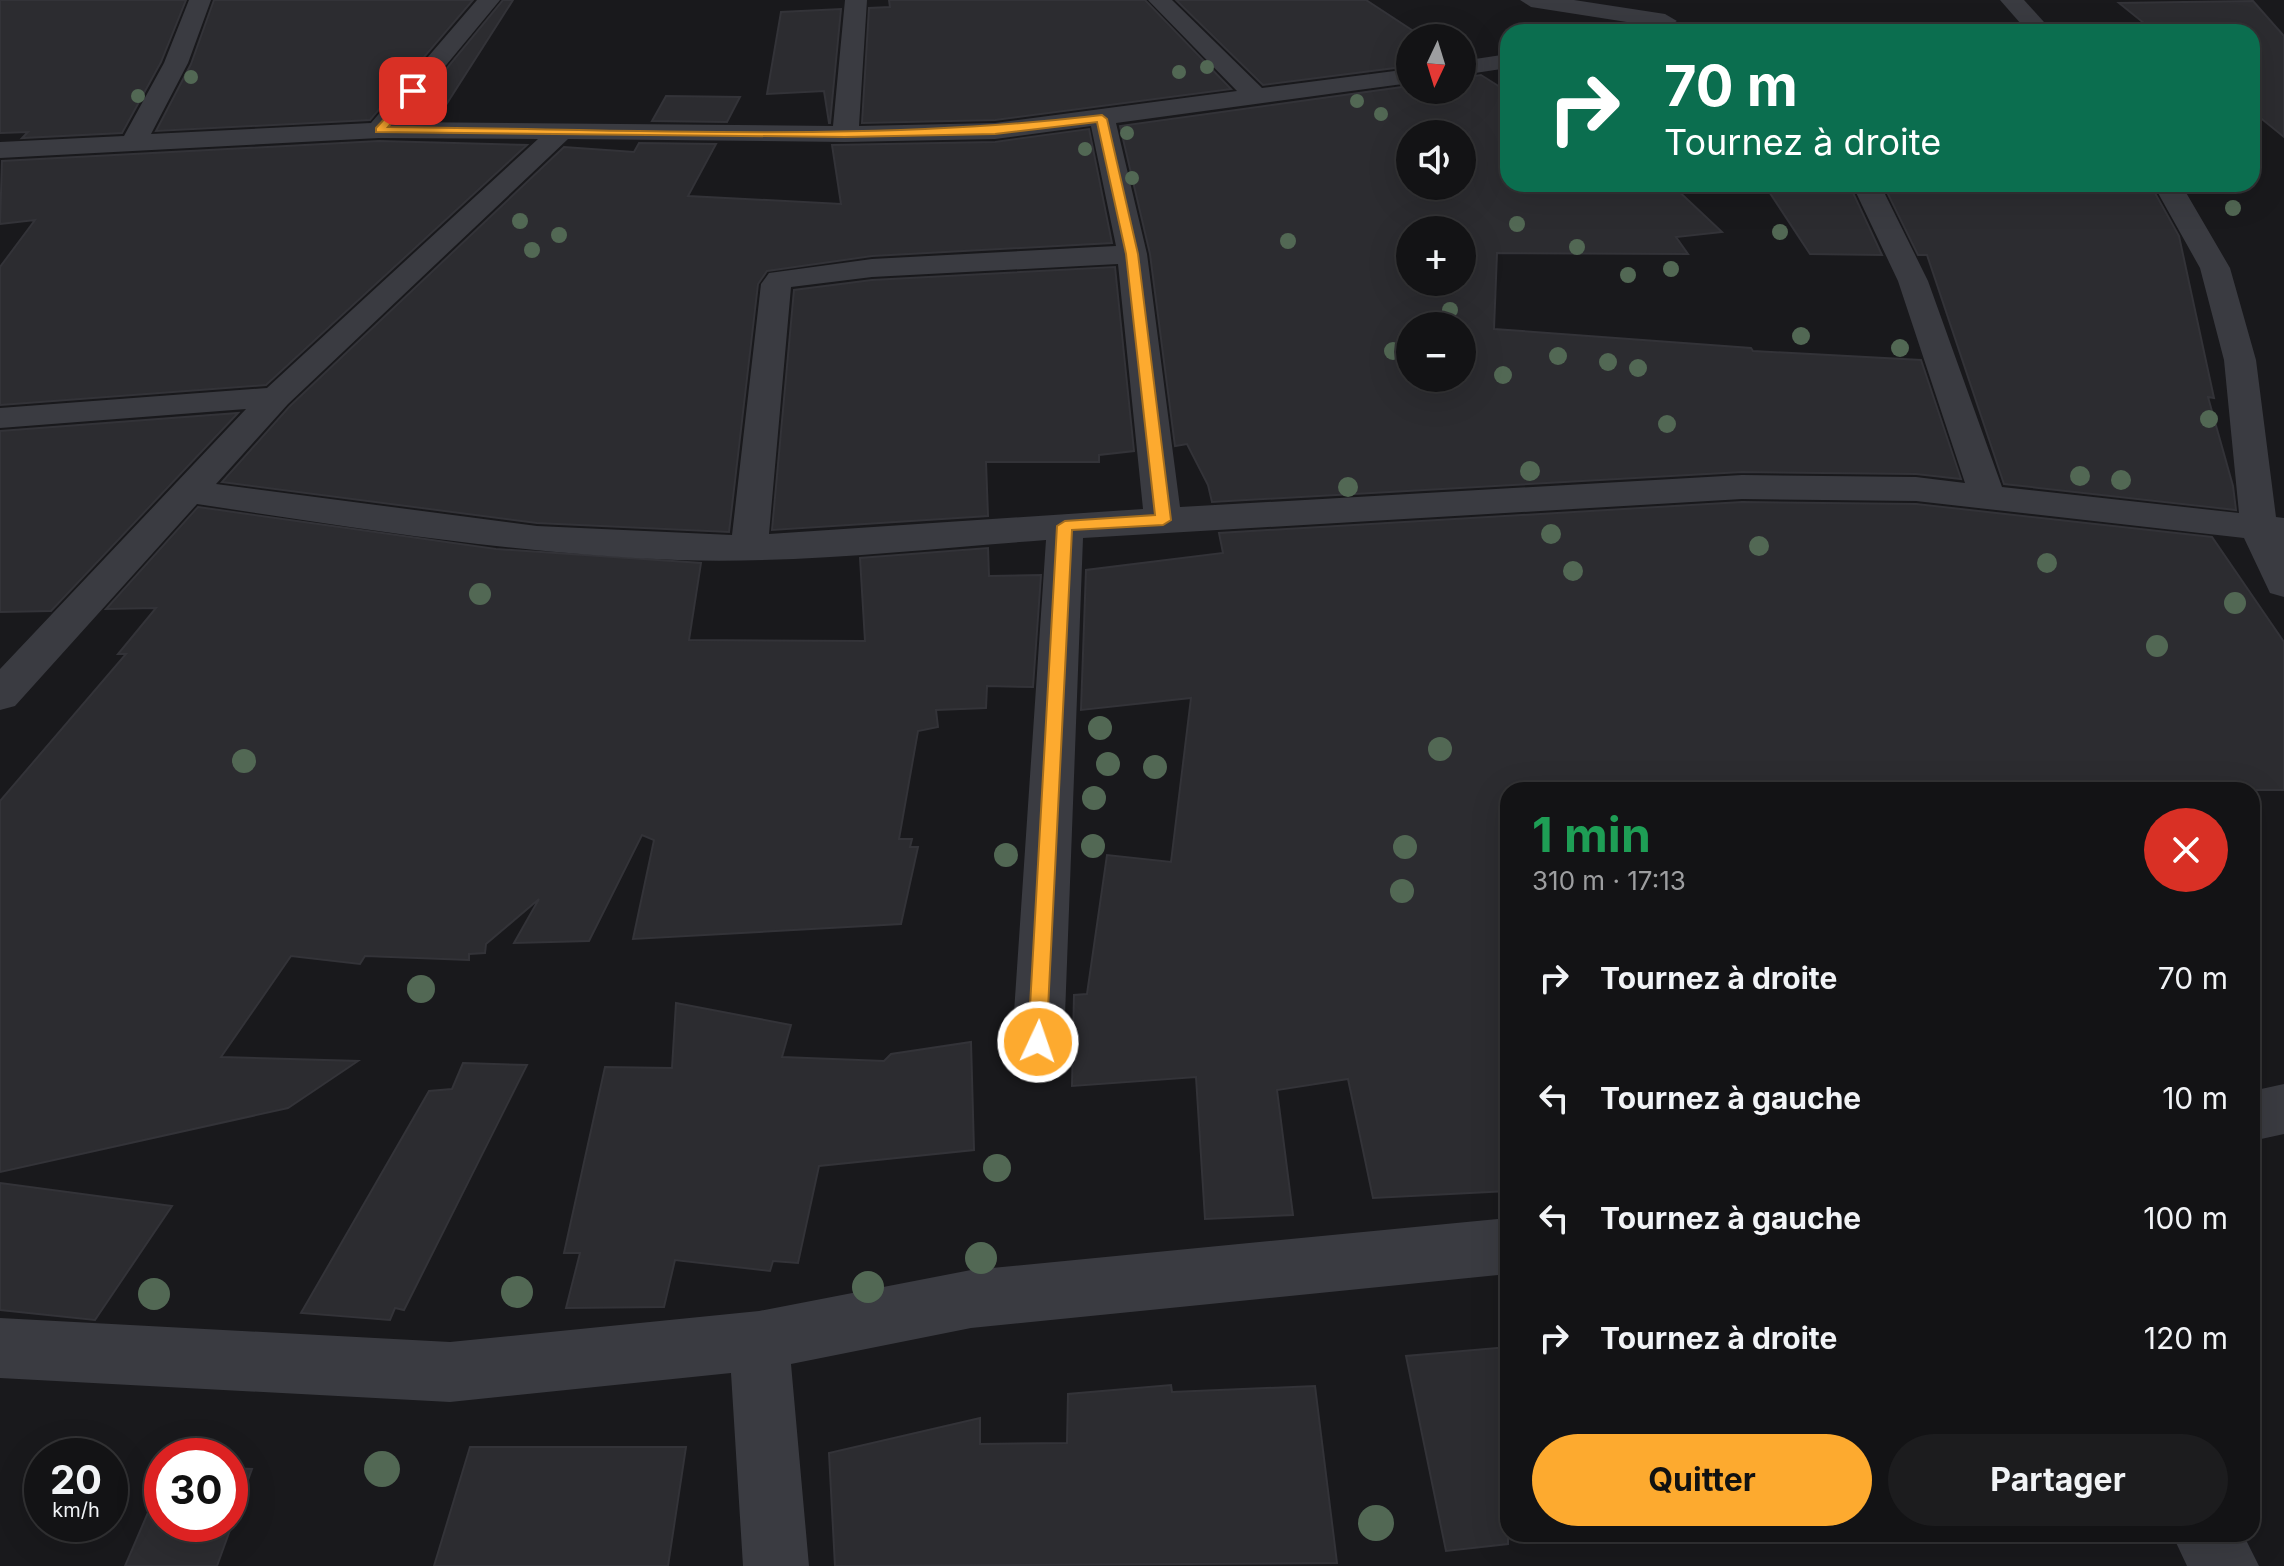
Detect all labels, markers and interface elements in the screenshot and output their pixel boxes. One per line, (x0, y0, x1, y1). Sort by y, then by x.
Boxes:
north arrow (1396, 24, 1476, 104)
map controls (1396, 24, 1476, 392)
text: 70 m (1664, 52, 1798, 120)
icon: right (1532, 56, 1636, 160)
pin (379, 57, 447, 125)
icon: arrive (391, 69, 435, 113)
button: sound (1396, 120, 1476, 200)
text: Tournez à droite (1664, 120, 1941, 164)
button: + (1396, 216, 1476, 296)
button: − (1396, 312, 1476, 392)
text: 1 min (1532, 805, 1651, 864)
button: close (2144, 808, 2228, 892)
text: 310 m · 17:13 (1532, 865, 1686, 896)
icon: right (1532, 956, 1576, 1000)
text: Tournez à droite (1600, 960, 1837, 996)
text: 70 m (2158, 960, 2228, 996)
position arrow (996, 1000, 1080, 1084)
icon: left (1532, 1076, 1576, 1120)
text: Tournez à gauche (1600, 1080, 1861, 1116)
text: 10 m (2162, 1080, 2228, 1116)
icon: left (1532, 1196, 1576, 1240)
text: Tournez à gauche (1600, 1200, 1861, 1236)
text: 100 m (2143, 1200, 2228, 1236)
icon: right (1532, 1316, 1576, 1360)
text: Tournez à droite (1600, 1320, 1837, 1356)
text: 120 m (2144, 1320, 2228, 1356)
button: Quitter (1532, 1434, 1872, 1526)
button: Partager (1888, 1434, 2228, 1526)
speed limit sign: 30 (144, 1438, 248, 1542)
text: 20 (50, 1455, 102, 1504)
text: km/h (52, 1498, 100, 1522)

